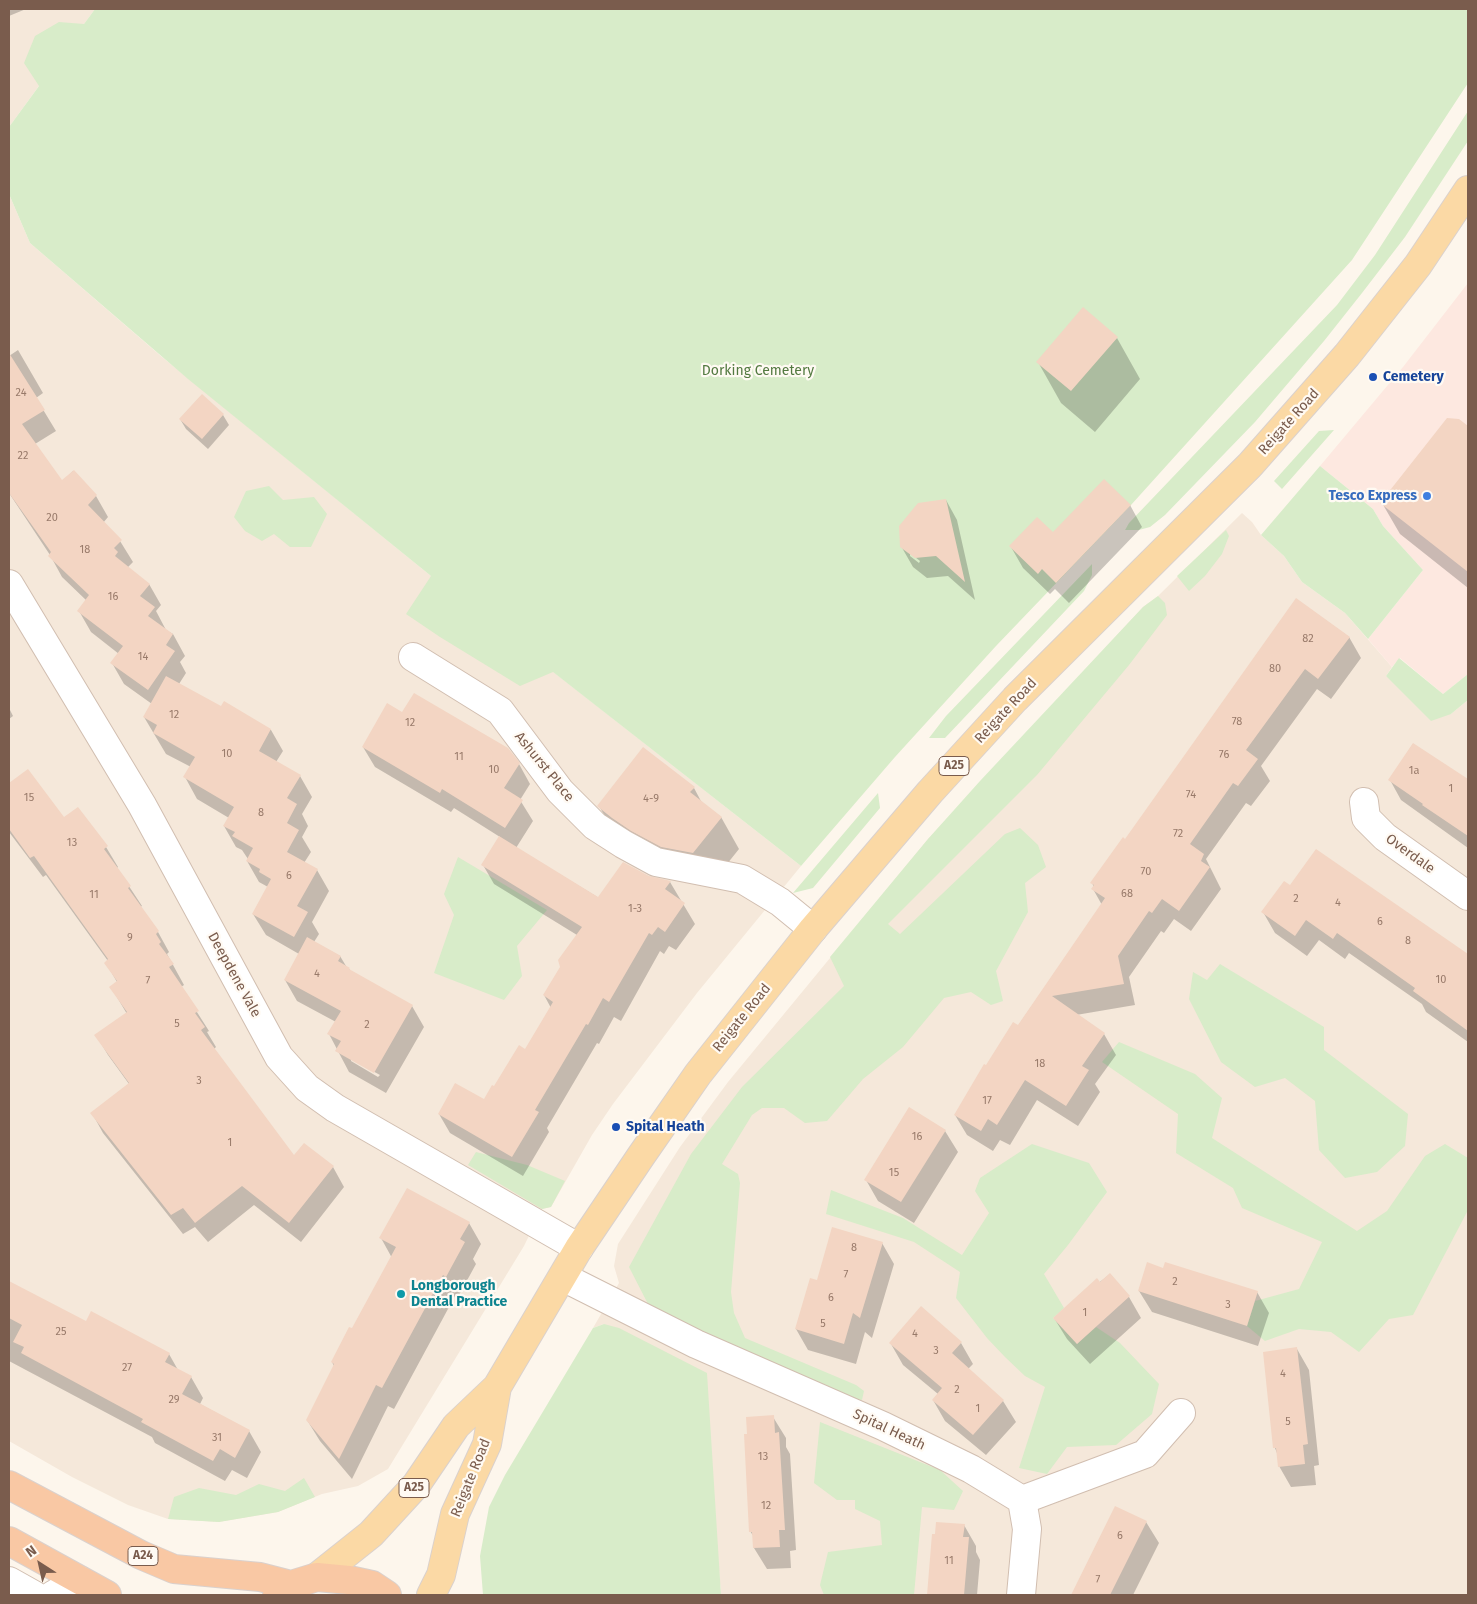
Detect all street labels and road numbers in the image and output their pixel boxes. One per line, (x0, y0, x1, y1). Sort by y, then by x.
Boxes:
street label: Reigate Road (1255, 386, 1323, 458)
street label: Reigate Road (972, 675, 1040, 747)
street label: Ashurst Place (511, 729, 577, 805)
road number: A25 (939, 756, 969, 776)
street label: Overdale (1382, 831, 1438, 877)
street label: Deepdene Vale (204, 930, 264, 1020)
street label: Reigate Road (709, 980, 775, 1056)
street label: Spital Heath (850, 1406, 928, 1454)
street label: Reigate Road (448, 1436, 494, 1520)
road number: A25 (399, 1479, 429, 1498)
road number: A24 (128, 1546, 158, 1565)

